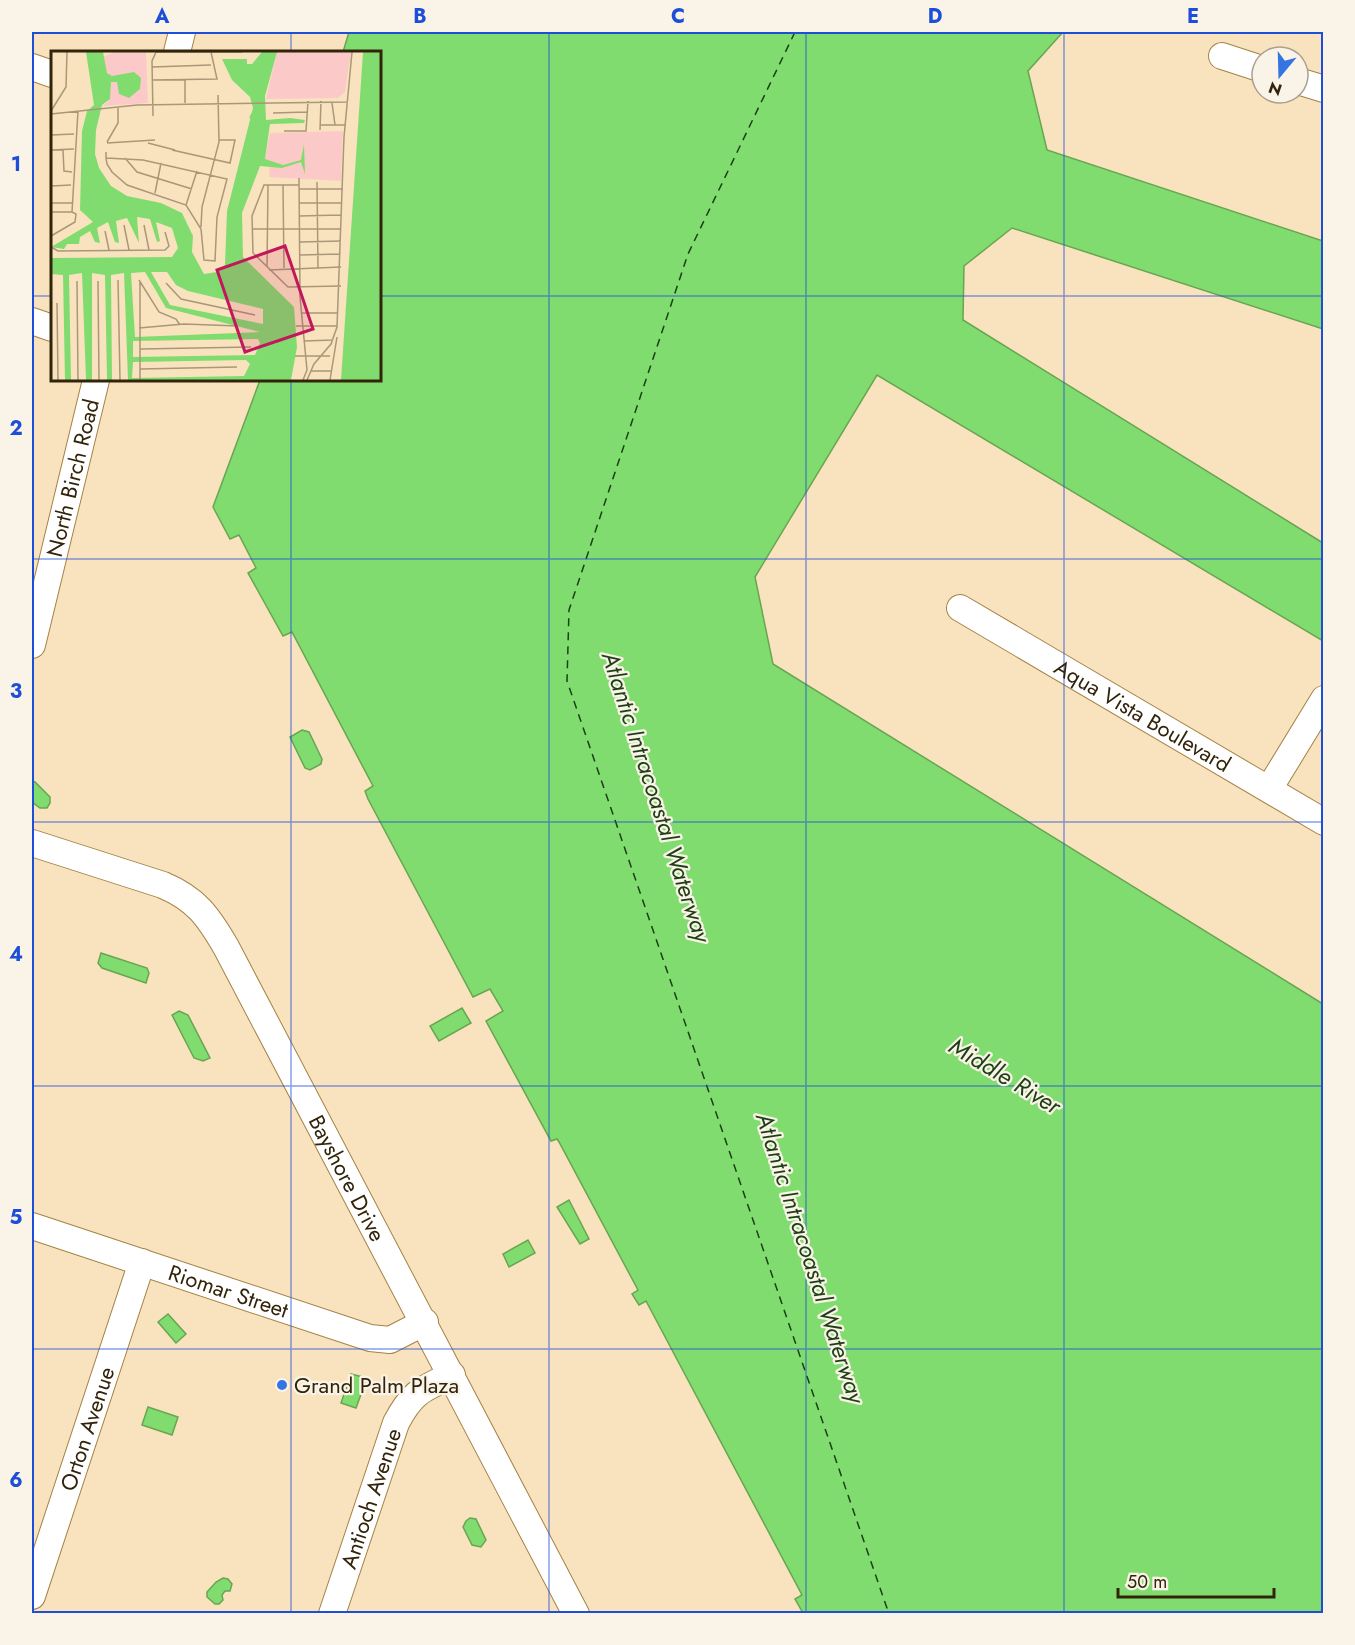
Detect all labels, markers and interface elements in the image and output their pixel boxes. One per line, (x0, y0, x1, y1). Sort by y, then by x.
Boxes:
text: A (154, 2, 170, 31)
text: B (413, 2, 427, 31)
text: C (671, 2, 685, 31)
text: D (928, 2, 942, 31)
text: E (1187, 2, 1199, 31)
north arrow (1250, 45, 1310, 105)
inset map (51, 51, 381, 381)
text: N (1266, 76, 1285, 102)
text: 1 (11, 150, 21, 179)
street label: North Birch Road (38, 396, 107, 560)
text: 2 (9, 414, 23, 443)
water label: Atlantic Intracoastal Waterway (593, 646, 721, 948)
street label: Aqua Vista Boulevard (1049, 651, 1237, 780)
text: 3 (10, 677, 22, 706)
text: 4 (9, 940, 23, 969)
water label: Middle River (943, 1028, 1070, 1124)
water label: Atlantic Intracoastal Waterway (747, 1107, 875, 1409)
street label: Bayshore Drive (301, 1109, 394, 1247)
text: 5 (10, 1203, 23, 1232)
street label: Riomar Street (164, 1256, 293, 1326)
street label: Orton Avenue (52, 1363, 122, 1495)
place label: Grand Palm Plaza (294, 1369, 459, 1401)
marker: Grand Palm Plaza (275, 1378, 289, 1392)
street label: Antioch Avenue (332, 1424, 409, 1573)
text: 6 (9, 1466, 23, 1495)
scale bar (1118, 1561, 1274, 1599)
text: 50 m (1127, 1569, 1167, 1595)

